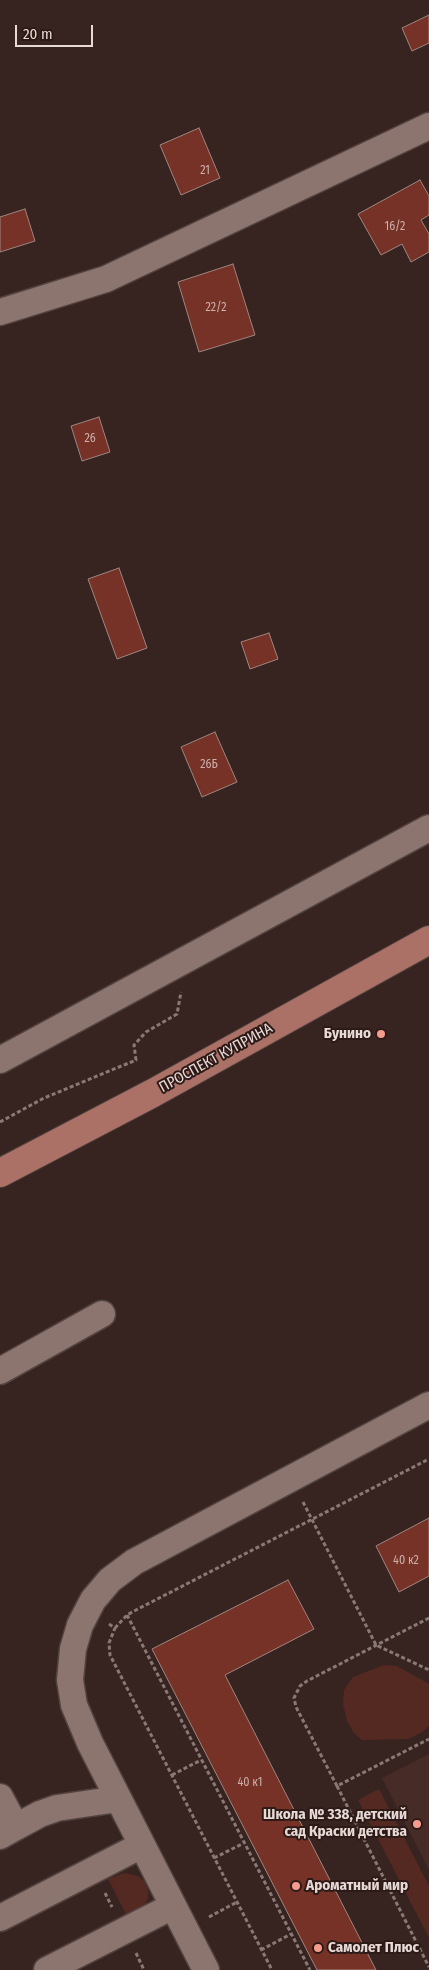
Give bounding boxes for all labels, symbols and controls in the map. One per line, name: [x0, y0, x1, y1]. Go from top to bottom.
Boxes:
scale bar: [18, 15, 95, 47]
text: 20 m: [23, 25, 53, 43]
house number: 21: [200, 164, 210, 178]
house number: 16/2: [385, 220, 405, 234]
house number: 22/2: [205, 301, 227, 315]
house number: 26: [84, 432, 96, 446]
house number: 26Б: [200, 758, 218, 772]
street label: ПРОСПЕКТ КУПРИНА: [156, 1019, 276, 1097]
place label: Бунино: [324, 1025, 371, 1043]
marker: Бунино: [375, 1028, 387, 1040]
house number: 40 к2: [393, 1554, 419, 1568]
house number: 40 к1: [237, 1776, 263, 1790]
place label: Школа № 338, детский сад Краски детства: [263, 1806, 407, 1841]
marker: Школа № 338, детский сад Краски детства: [411, 1818, 423, 1830]
place label: Ароматный мир: [306, 1877, 408, 1895]
marker: Ароматный мир: [290, 1880, 302, 1892]
place label: Самолет Плюс: [328, 1939, 419, 1957]
marker: Самолет Плюс: [312, 1942, 324, 1954]

